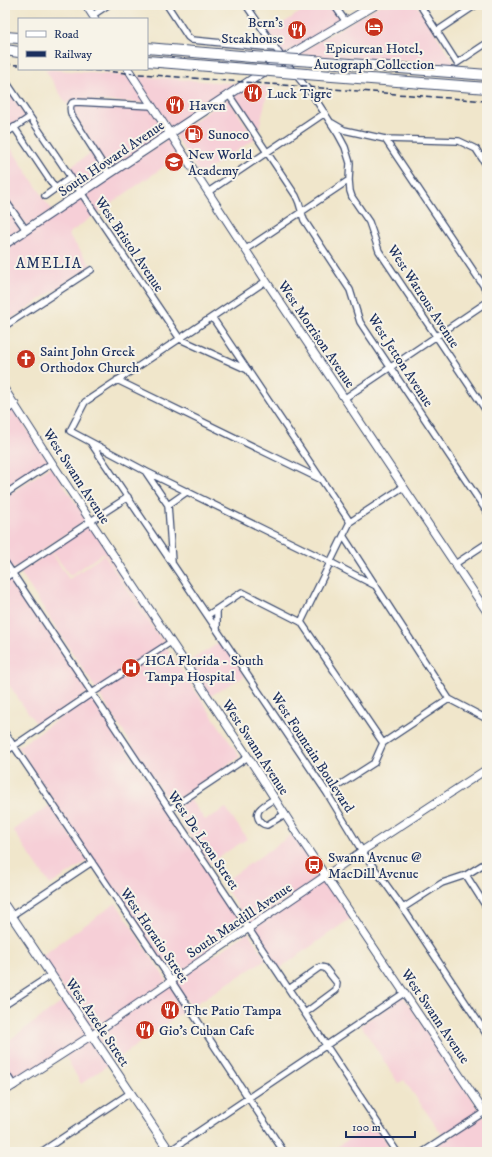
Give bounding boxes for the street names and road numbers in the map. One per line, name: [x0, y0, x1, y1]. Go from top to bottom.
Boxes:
street label: South Howard Avenue: [55, 116, 168, 201]
street label: West Bristol Avenue: [90, 193, 168, 296]
street label: West Watrous Avenue: [383, 241, 463, 352]
street label: West Morrison Avenue: [273, 277, 359, 392]
street label: West Jetton Avenue: [363, 310, 437, 411]
street label: West Swann Avenue: [38, 425, 114, 528]
street label: West Fountain Boulevard: [266, 688, 358, 816]
street label: West Swann Avenue: [217, 696, 293, 799]
street label: West De Leon Street: [163, 787, 243, 894]
street label: South Macdill Avenue: [184, 879, 296, 963]
street label: West Horatio Street: [115, 884, 193, 987]
street label: West Swann Avenue: [396, 965, 474, 1067]
street label: West Azeele Street: [60, 974, 134, 1071]

